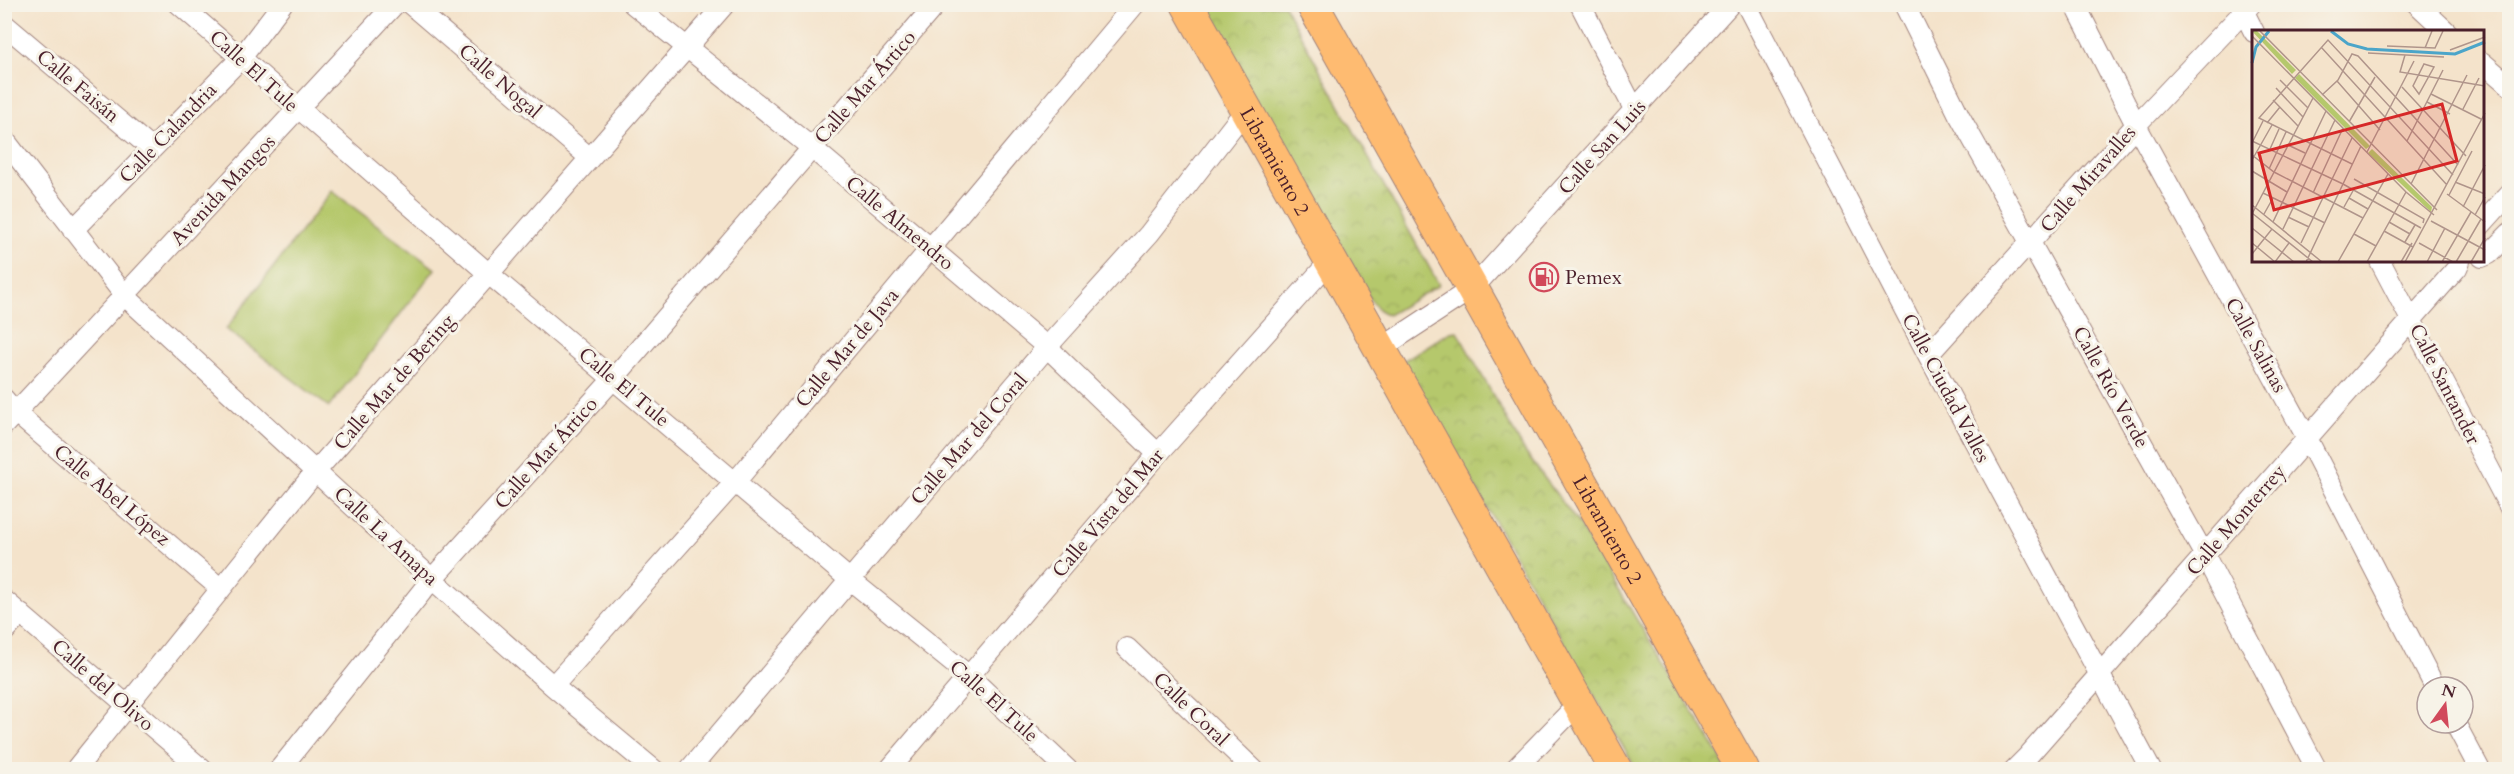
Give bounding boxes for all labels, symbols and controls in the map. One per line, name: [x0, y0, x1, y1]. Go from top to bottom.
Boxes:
street label: Calle El Tule: [204, 24, 304, 118]
street label: Calle Mar Ártico: [808, 24, 922, 149]
inset map: [2252, 30, 2484, 262]
street label: Calle Nogal: [453, 38, 547, 124]
street label: Calle Faisán: [31, 43, 126, 129]
street label: Calle Calandria: [113, 77, 223, 189]
street label: Calle San Luis: [1552, 94, 1652, 200]
street label: Libramiento 2: [1234, 102, 1316, 220]
street label: Calle Miravalles: [2034, 120, 2142, 238]
street label: Avenida Mangos: [164, 129, 282, 251]
street label: Calle Almendro: [840, 170, 960, 277]
fuel station icon: Pemex: [1528, 261, 1560, 293]
place label: Pemex: [1565, 264, 1622, 291]
street label: Calle Mar de Java: [789, 282, 905, 413]
street label: Calle Salinas: [2219, 293, 2293, 397]
street label: Calle Mar de Bering: [327, 308, 461, 456]
street label: Calle Ciudad Valles: [1895, 309, 1997, 467]
street label: Calle Santander: [2403, 319, 2487, 450]
street label: Calle Río Verde: [2066, 321, 2156, 453]
street label: Calle El Tule: [573, 341, 675, 433]
street label: Calle Mar del Coral: [904, 367, 1034, 511]
street label: Calle Mar Ártico: [488, 391, 604, 515]
street label: Calle Abel López: [48, 438, 176, 552]
street label: Calle Vista del Mar: [1046, 442, 1170, 583]
street label: Calle Monterrey: [2180, 458, 2292, 581]
street label: Libramiento 2: [1566, 471, 1649, 589]
street label: Calle La Amapa: [328, 481, 444, 592]
street label: Calle del Olivo: [46, 633, 160, 737]
street label: Calle El Tule: [944, 654, 1044, 748]
street label: Calle Coral: [1147, 666, 1235, 752]
north arrow: [2415, 675, 2475, 735]
text: N: [2439, 679, 2458, 704]

